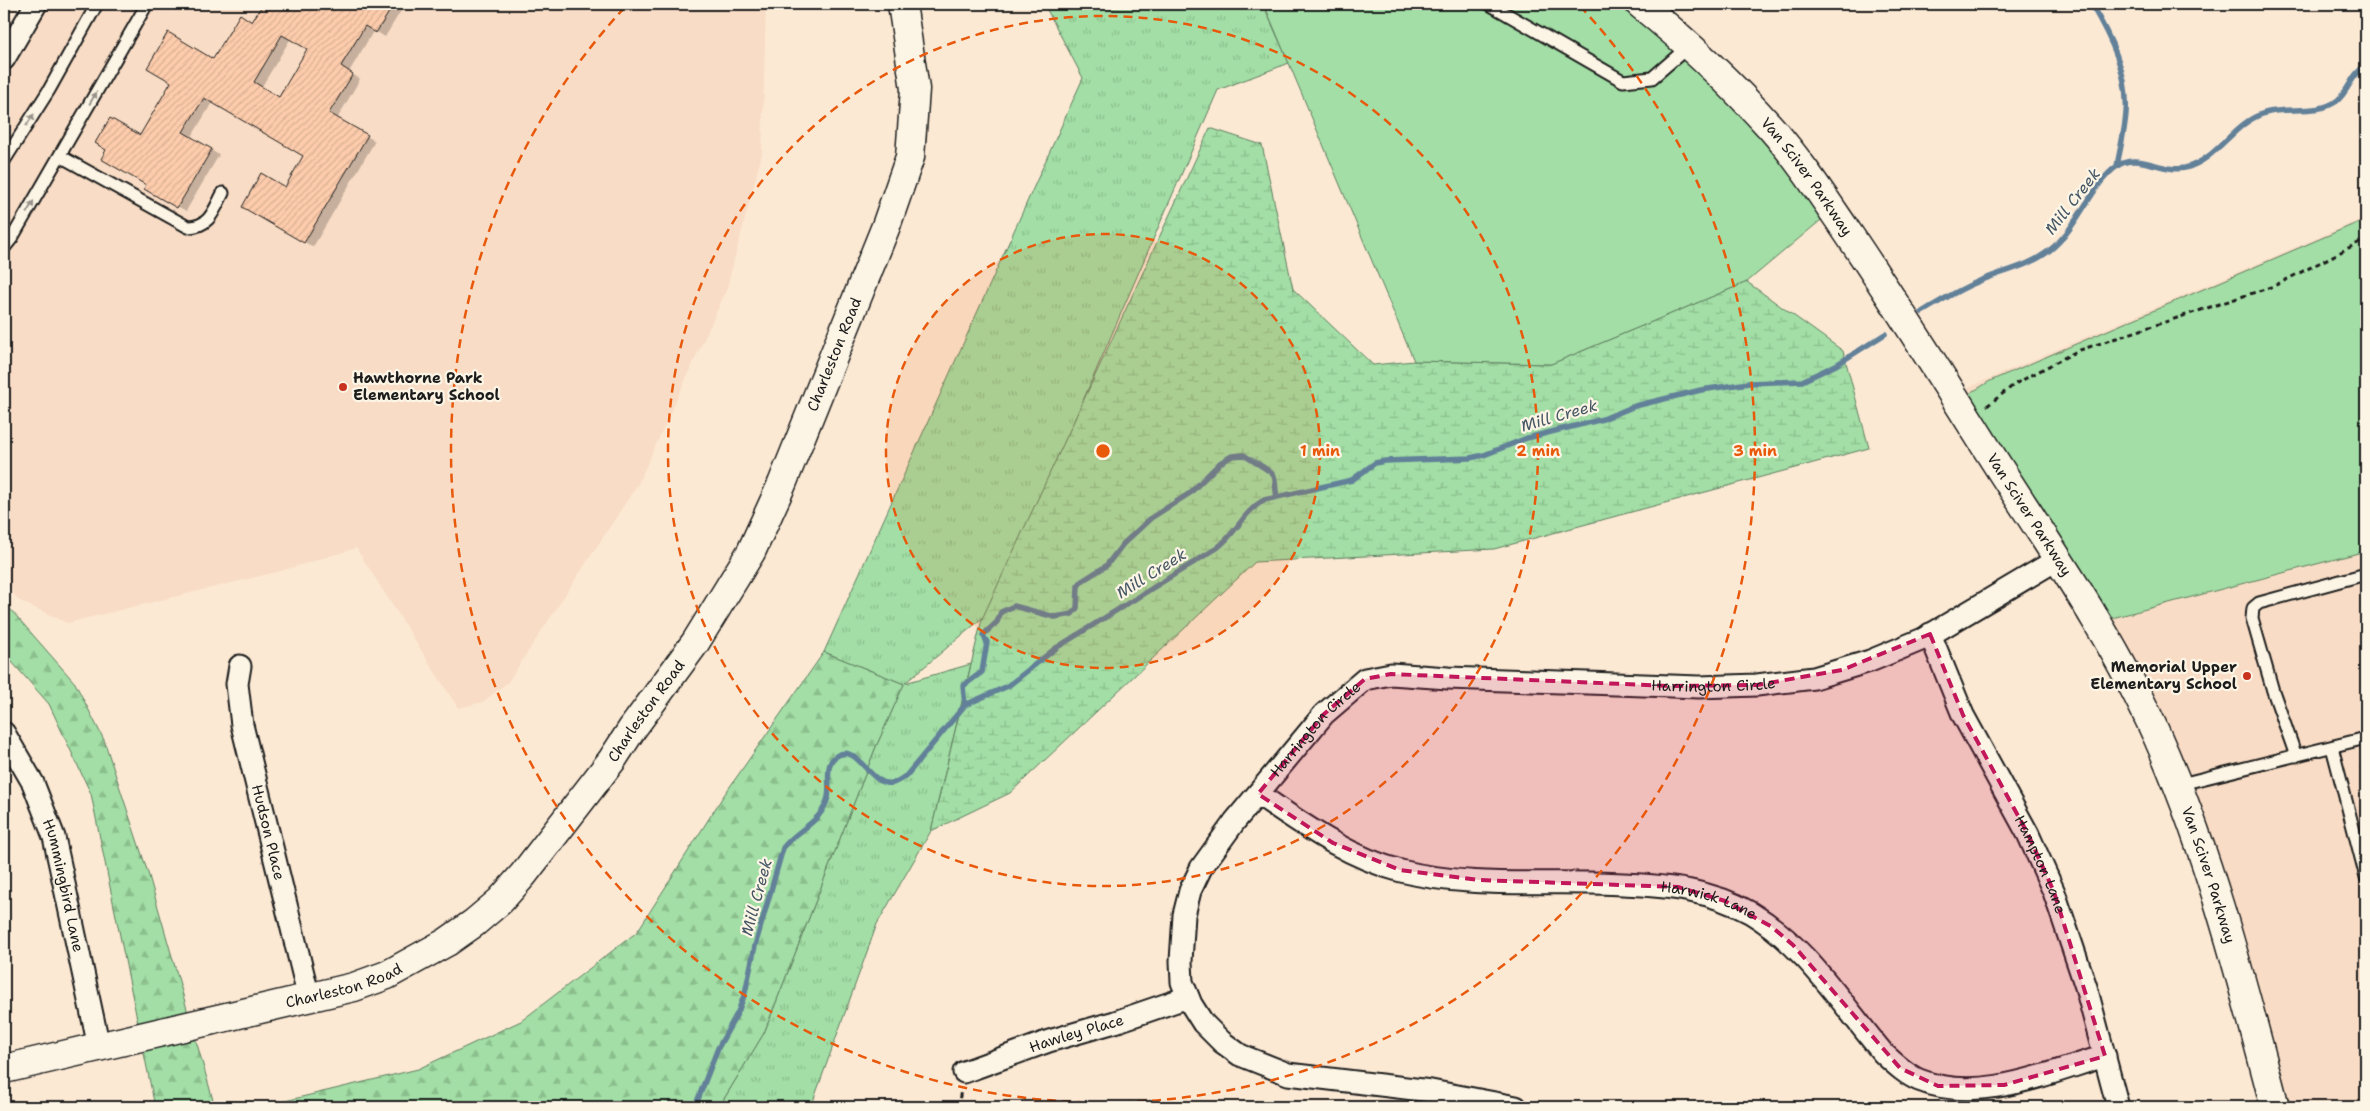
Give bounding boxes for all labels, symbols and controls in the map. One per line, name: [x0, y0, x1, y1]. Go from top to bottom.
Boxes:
one-way arrow: [88, 92, 97, 105]
one-way arrow: [25, 113, 35, 126]
street label: Van Sciver Parkway: [1756, 113, 1857, 240]
water label: Mill Creek: [2040, 164, 2105, 239]
one-way arrow: [26, 200, 34, 215]
street label: Charleston Road: [802, 294, 866, 414]
place label: Hawthorne Park Elementary School: [353, 368, 500, 405]
marker: Hawthorne Park Elementary School: [337, 381, 349, 393]
water label: Mill Creek: [1518, 395, 1600, 436]
text: 1 min: [1300, 441, 1340, 461]
text: 2 min: [1516, 441, 1560, 461]
text: 3 min: [1733, 441, 1777, 461]
centre of rings: [1094, 442, 1112, 460]
street label: Van Sciver Parkway: [1982, 449, 2077, 580]
water label: Mill Creek: [1112, 544, 1190, 603]
street label: Charleston Road: [603, 655, 690, 766]
place label: Memorial Upper Elementary School: [2090, 657, 2237, 694]
marker: Memorial Upper Elementary School: [2241, 670, 2253, 682]
street label: Harrington Circle: [1651, 673, 1777, 697]
street label: Harrington Circle: [1266, 677, 1365, 781]
street label: Hudson Place: [247, 782, 290, 882]
street label: Van Sciver Parkway: [2177, 804, 2240, 946]
street label: Hampton Lane: [2010, 812, 2071, 916]
street label: Hummingbird Lane: [38, 816, 88, 954]
water label: Mill Creek: [736, 856, 777, 938]
street label: Harwick Lane: [1660, 877, 1761, 924]
street label: Charleston Road: [284, 958, 406, 1013]
street label: Hawley Place: [1026, 1010, 1126, 1057]

